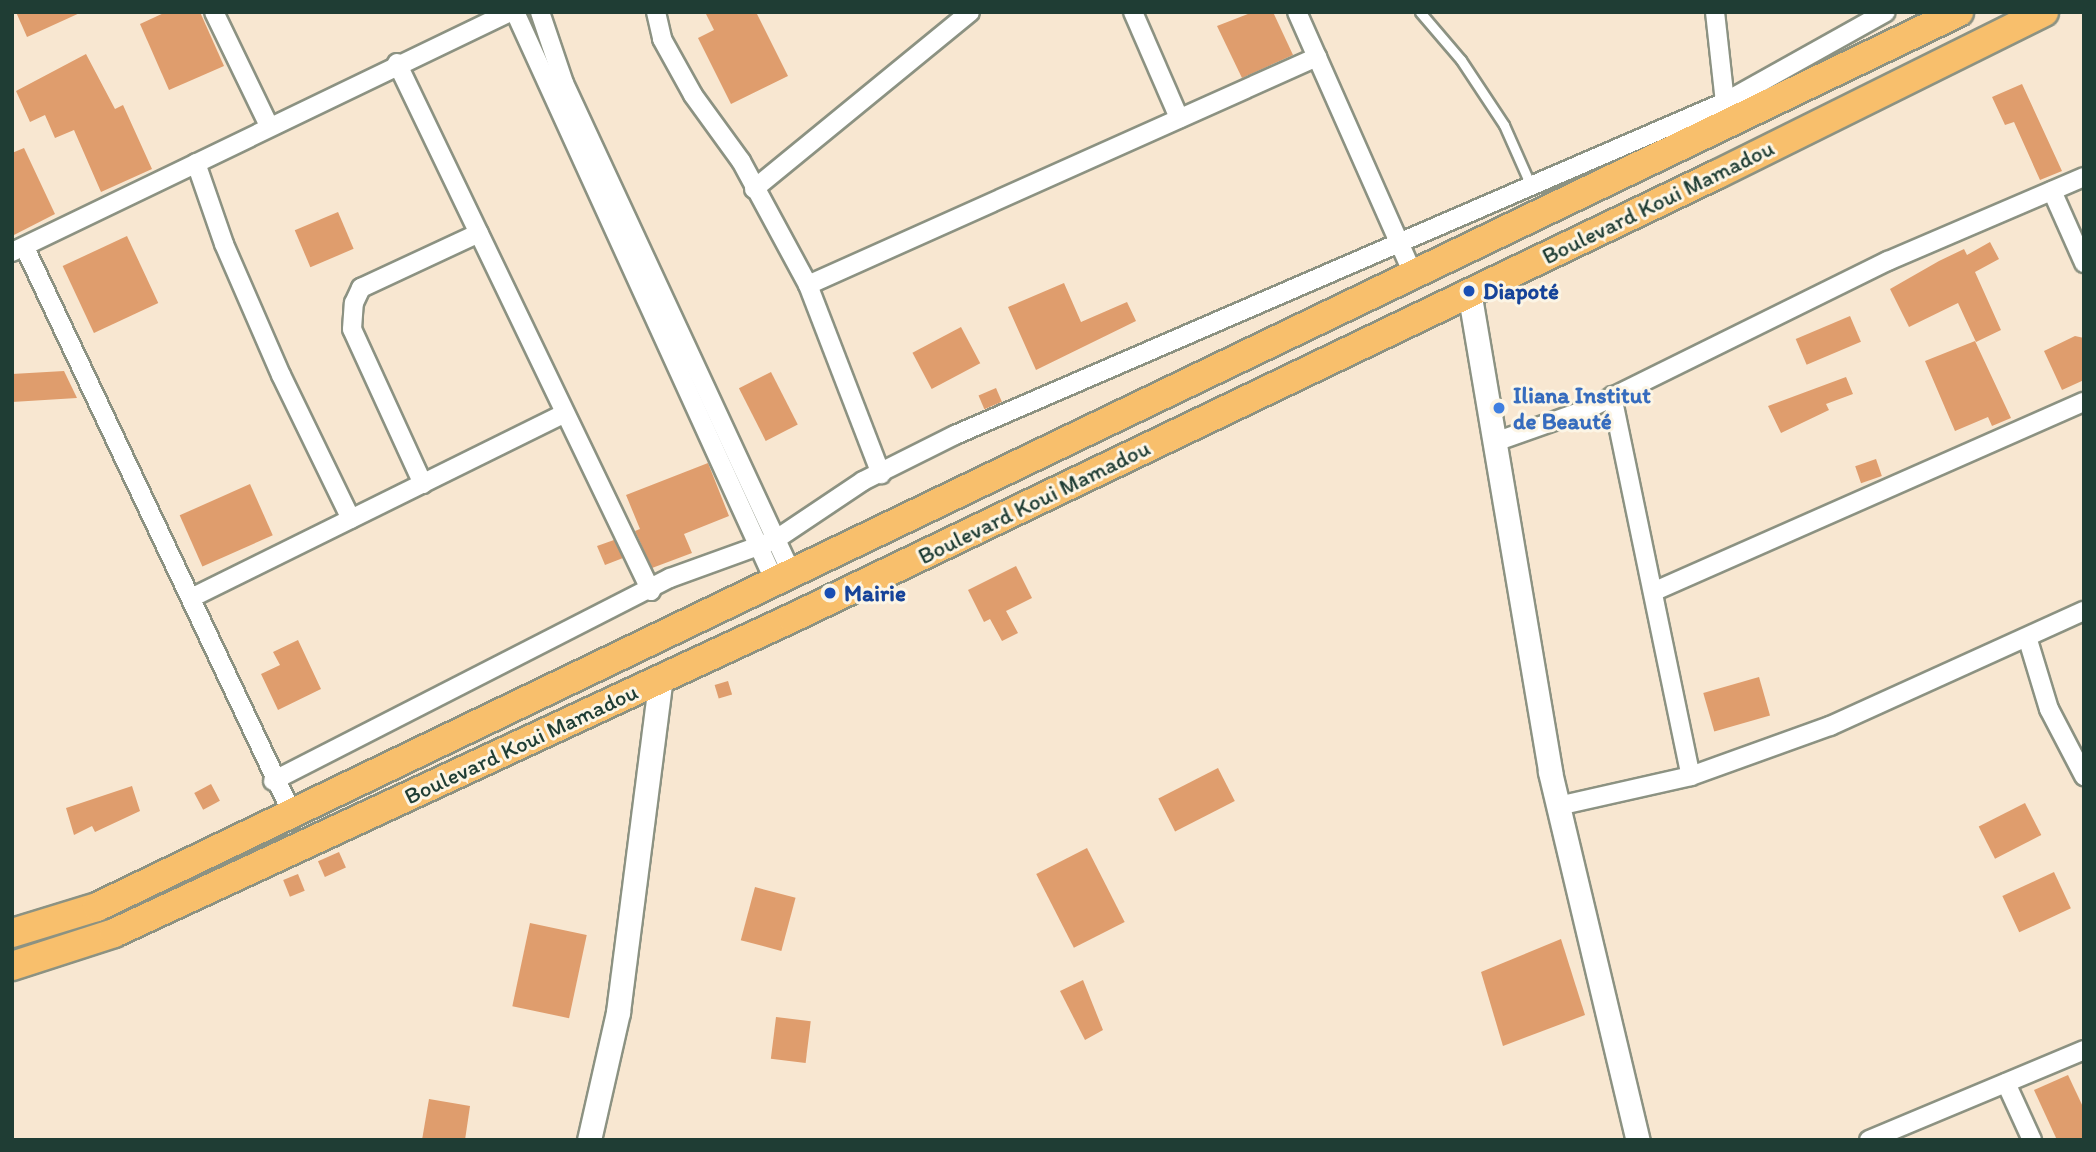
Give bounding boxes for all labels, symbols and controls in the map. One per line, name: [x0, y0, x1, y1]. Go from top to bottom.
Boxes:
street label: Boulevard Koui Mamadou: [1538, 134, 1778, 270]
place label: Diapoté: [1483, 277, 1559, 305]
marker: Diapoté: [1461, 283, 1477, 299]
place label: Iliana Institut de Beauté: [1513, 381, 1651, 435]
marker: Iliana Institut de Beauté: [1491, 400, 1507, 416]
street label: Boulevard Koui Mamadou: [914, 434, 1154, 570]
place label: Mairie: [844, 579, 906, 607]
marker: Mairie: [822, 585, 838, 601]
street label: Boulevard Koui Mamadou: [400, 678, 642, 810]

